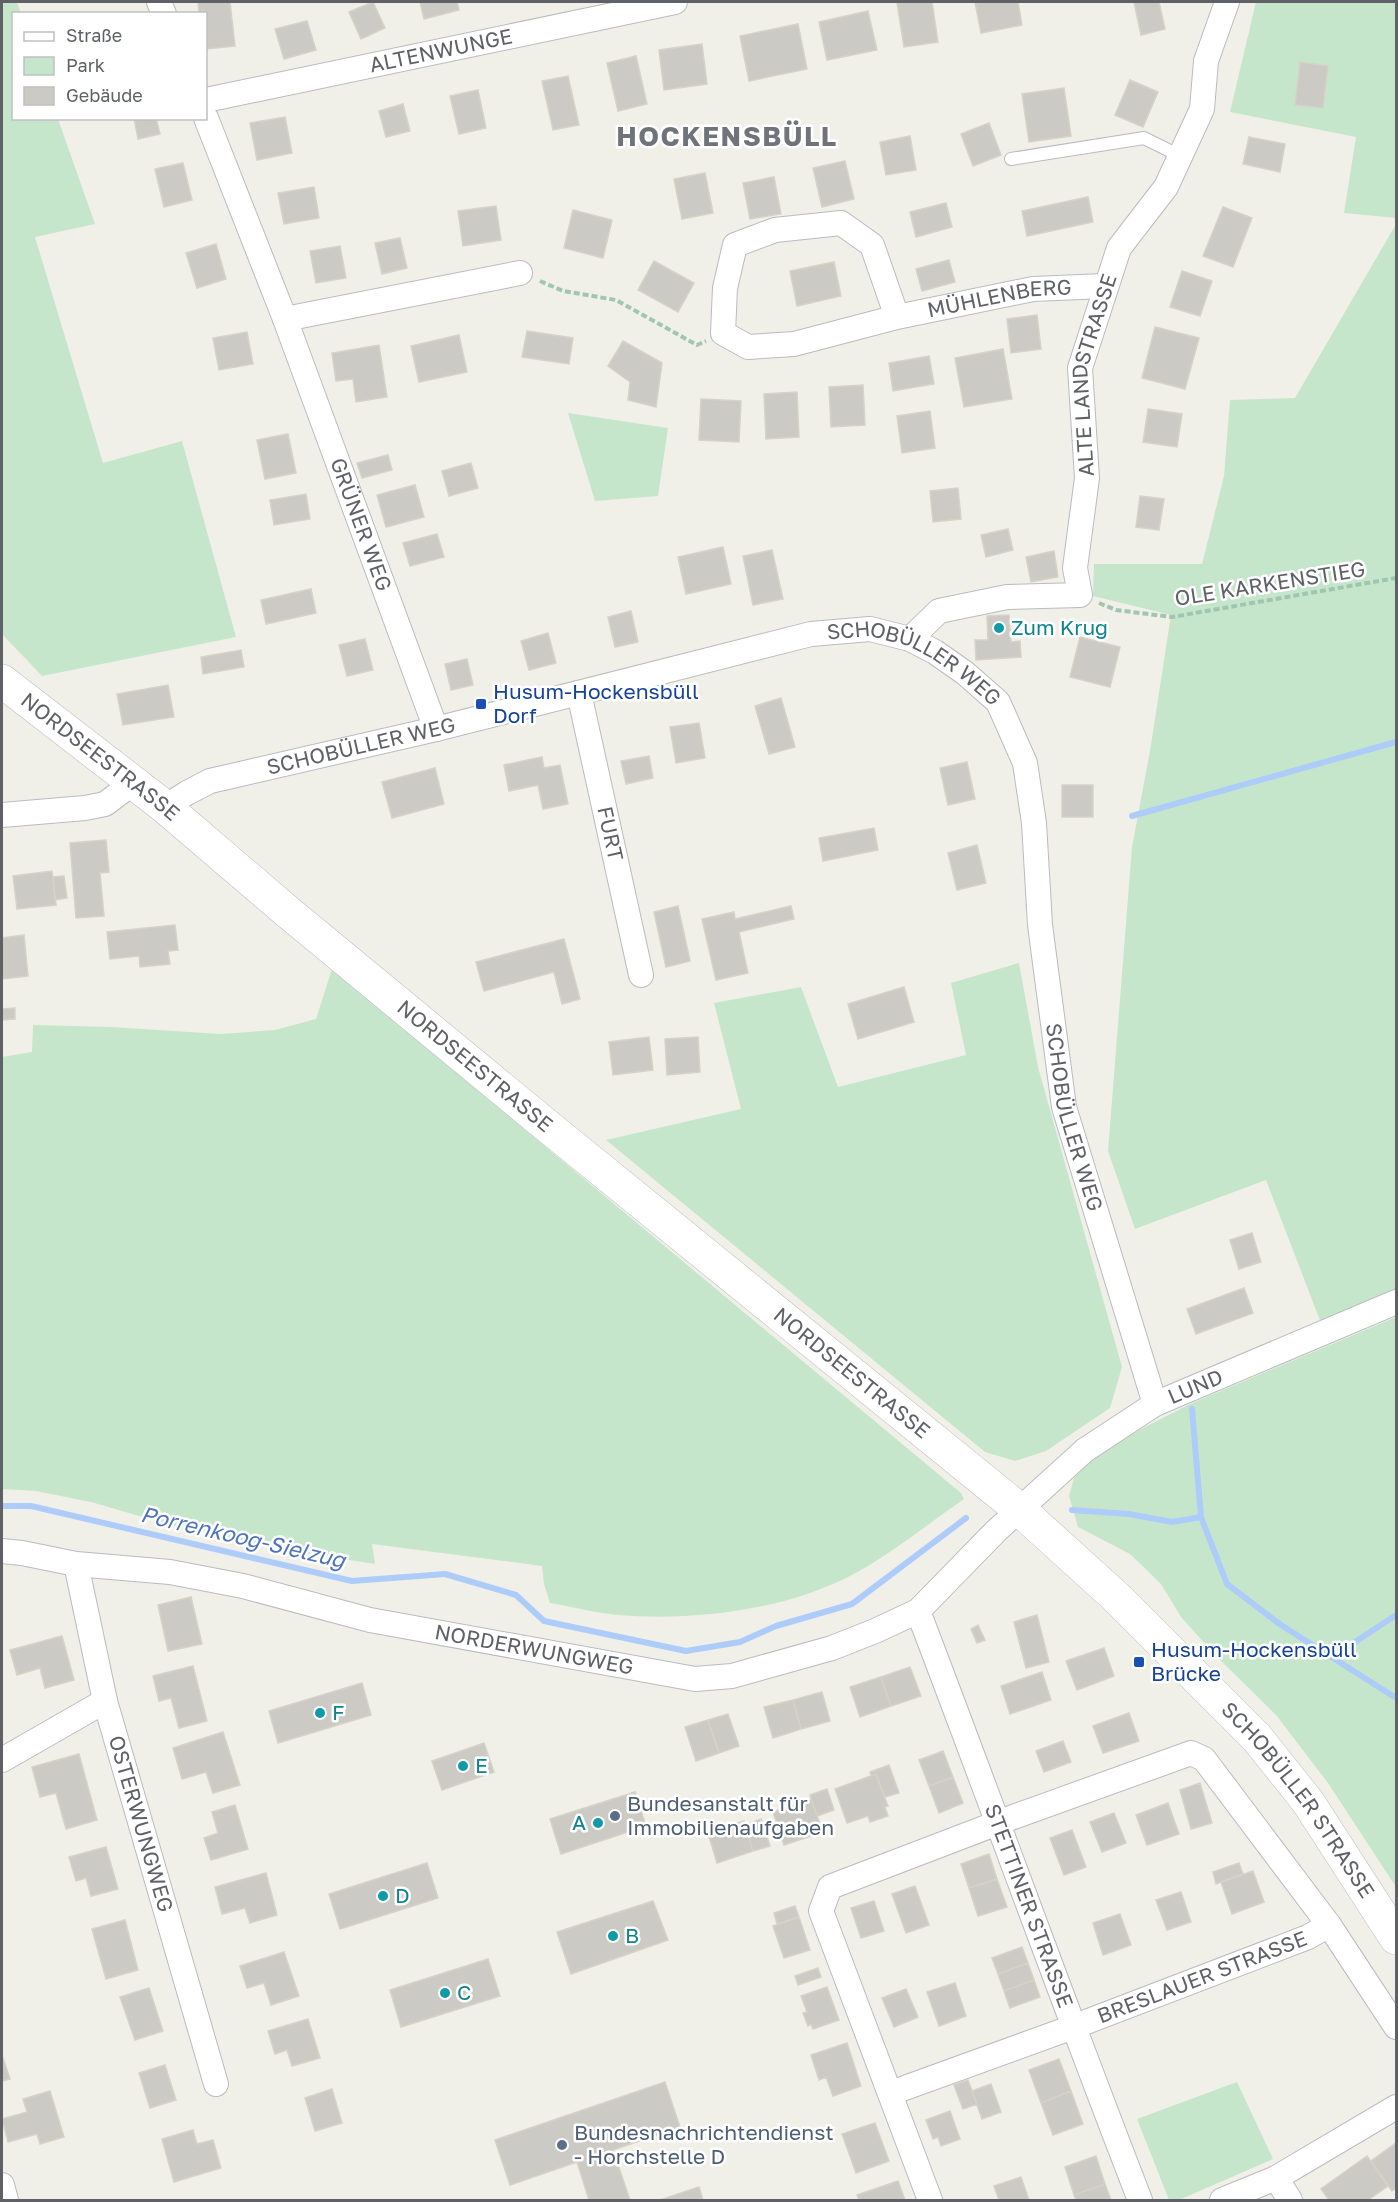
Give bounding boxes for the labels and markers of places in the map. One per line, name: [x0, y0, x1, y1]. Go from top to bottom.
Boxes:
place label: Zum Krug: [1011, 614, 1108, 640]
marker: Zum Krug: [992, 621, 1006, 635]
place label: Husum-Hockensbüll Dorf: [493, 678, 699, 728]
marker: Husum-Hockensbüll Dorf: [474, 697, 488, 711]
place label: Husum-Hockensbüll Brücke: [1151, 1636, 1357, 1686]
marker: Husum-Hockensbüll Brücke: [1132, 1655, 1146, 1669]
place label: F: [332, 1699, 345, 1725]
marker: F: [313, 1706, 327, 1720]
place label: E: [475, 1752, 488, 1778]
marker: E: [456, 1759, 470, 1773]
place label: Bundesanstalt für Immobilienaufgaben: [627, 1790, 834, 1840]
place label: A: [572, 1809, 586, 1835]
marker: Bundesanstalt für Immobilienaufgaben: [608, 1809, 622, 1823]
marker: A: [591, 1816, 605, 1830]
place label: D: [395, 1882, 410, 1908]
marker: D: [376, 1889, 390, 1903]
place label: B: [625, 1922, 639, 1948]
marker: B: [606, 1929, 620, 1943]
place label: C: [457, 1979, 471, 2005]
marker: C: [438, 1986, 452, 2000]
place label: Bundesnachrichtendienst - Horchstelle D: [574, 2119, 834, 2169]
marker: Bundesnachrichtendienst - Horchstelle D: [555, 2138, 569, 2152]

